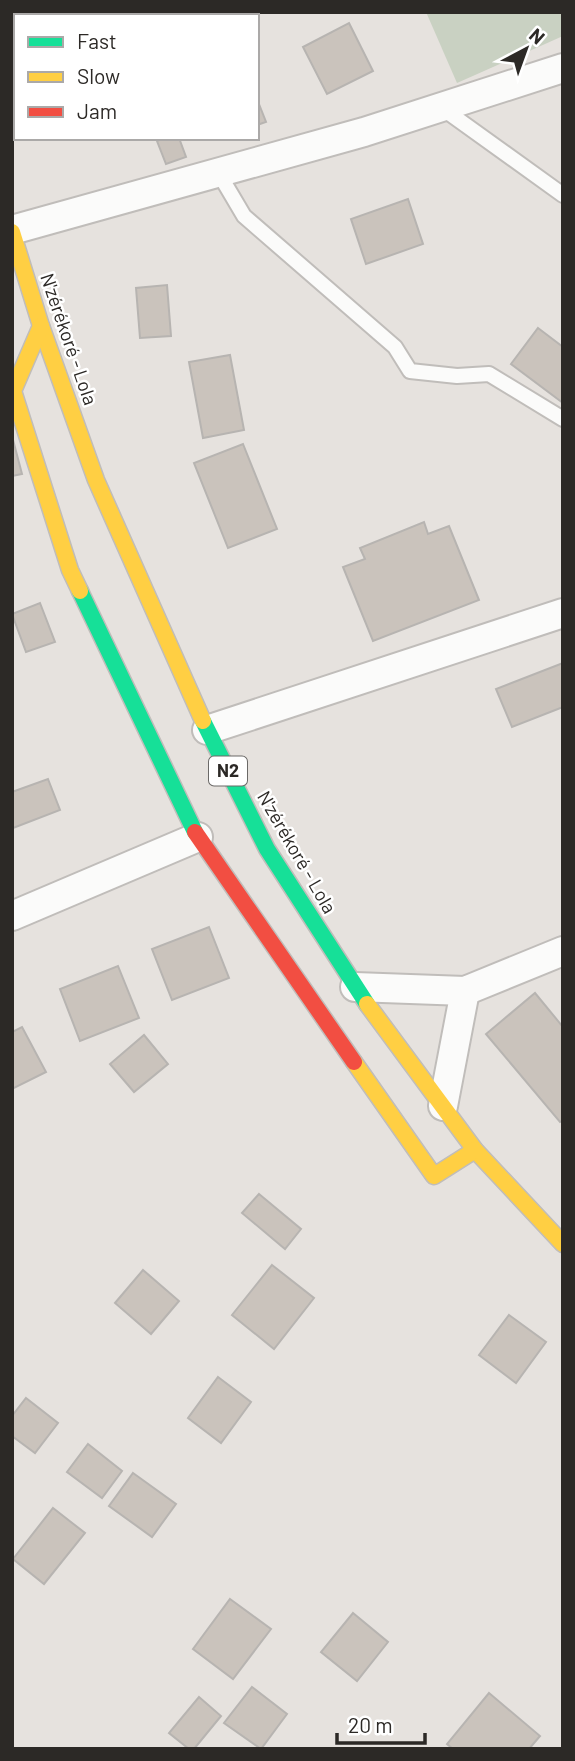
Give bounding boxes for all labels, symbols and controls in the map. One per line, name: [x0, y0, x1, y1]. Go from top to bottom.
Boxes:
legend: [14, 14, 259, 140]
north arrow: [491, 14, 561, 84]
text: N: [525, 23, 550, 49]
text: Fast: [77, 28, 117, 53]
text: Slow: [77, 63, 120, 88]
text: Jam: [77, 98, 117, 123]
street label: N'zérékoré - Lola: [36, 270, 103, 408]
road number: N2: [209, 756, 247, 786]
street label: N'zérékoré - Lola: [253, 786, 342, 917]
scale bar: [337, 1702, 424, 1746]
text: 20 m: [348, 1712, 393, 1737]

